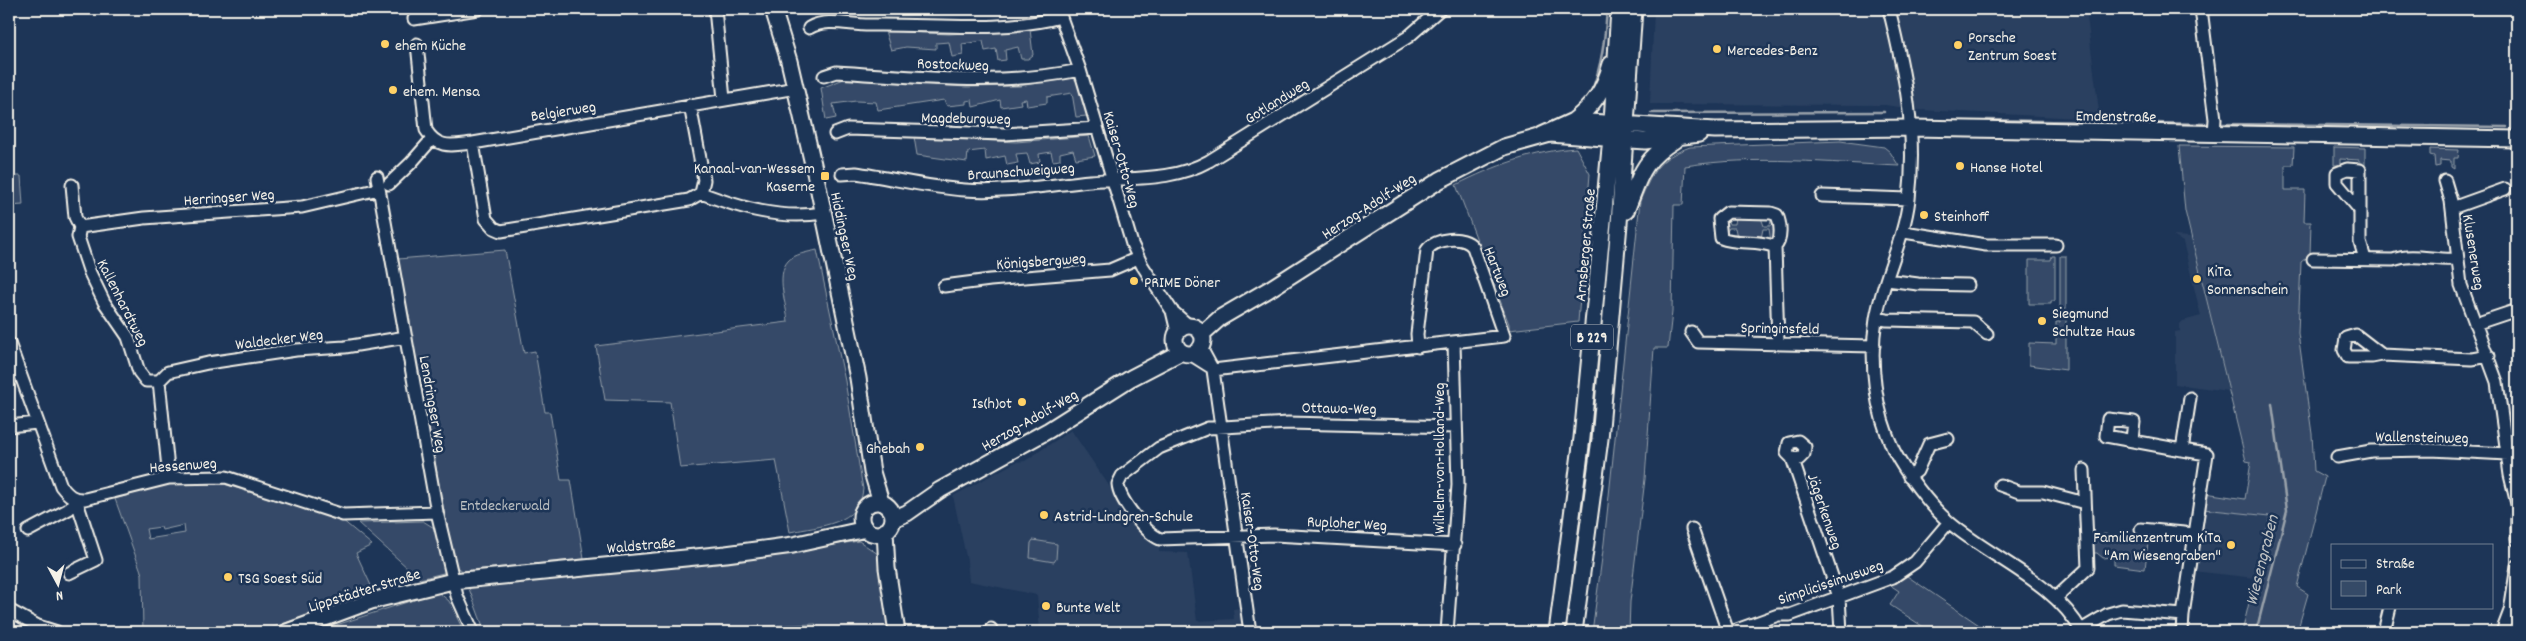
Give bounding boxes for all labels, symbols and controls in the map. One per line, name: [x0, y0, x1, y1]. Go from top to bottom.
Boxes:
place label: Porsche Zentrum Soest: [1968, 27, 2057, 68]
place label: ehem Küche: [395, 35, 466, 58]
marker: ehem Küche: [379, 38, 391, 50]
marker: Porsche Zentrum Soest: [1952, 39, 1964, 51]
place label: Mercedes-Benz: [1727, 40, 1818, 63]
marker: Mercedes-Benz: [1711, 43, 1723, 55]
street label: Rostockweg: [917, 53, 989, 78]
street label: Gotlandweg: [1241, 73, 1314, 131]
place label: ehem. Mensa: [403, 81, 480, 104]
marker: ehem. Mensa: [387, 84, 399, 96]
street label: Belgierweg: [529, 96, 598, 129]
street label: Emdenstraße: [2075, 105, 2157, 130]
street label: Magdeburgweg: [921, 107, 1011, 132]
street label: Kaiser-Otto-Weg: [1096, 109, 1145, 211]
street label: Braunschweigweg: [967, 157, 1076, 188]
place label: Hanse Hotel: [1970, 157, 2043, 180]
place label: Kanaal-van-Wessem Kaserne: [694, 158, 815, 199]
marker: Hanse Hotel: [1954, 160, 1966, 172]
street label: Herzog-Adolf-Weg: [1318, 168, 1421, 246]
marker: Kanaal-van-Wessem Kaserne: [819, 170, 831, 182]
street label: Herringser Weg: [183, 184, 275, 213]
street label: Arnsberger Straße: [1570, 188, 1603, 303]
street label: Hiddingser Weg: [823, 190, 864, 283]
place label: Steinhoff: [1934, 206, 1990, 229]
marker: Steinhoff: [1918, 209, 1930, 221]
street label: Klusenerweg: [2455, 213, 2490, 292]
street label: Hartweg: [1477, 244, 1517, 300]
street label: Königsbergweg: [996, 248, 1087, 277]
street label: Kallenhardtweg: [90, 255, 154, 351]
place label: KiTa Sonnenschein: [2207, 261, 2288, 302]
place label: PRIME Döner: [1144, 272, 1220, 295]
marker: KiTa Sonnenschein: [2191, 273, 2203, 285]
marker: PRIME Döner: [1128, 275, 1140, 287]
place label: Siegmund Schultze Haus: [2052, 303, 2136, 344]
marker: Siegmund Schultze Haus: [2036, 315, 2048, 327]
street label: Springinsfeld: [1740, 317, 1820, 342]
street label: Waldecker Weg: [234, 324, 324, 357]
road number: B 229: [1571, 324, 1613, 350]
street label: Lendringser Weg: [412, 354, 451, 455]
street label: Wilhelm-von-Holland-Weg: [1429, 382, 1452, 534]
street label: Herzog-Adolf-Weg: [978, 384, 1083, 458]
place label: Is(h)ot: [972, 393, 1012, 416]
marker: Is(h)ot: [1016, 396, 1028, 408]
street label: Ottawa-Weg: [1301, 397, 1377, 422]
street label: Wallensteinweg: [2375, 426, 2469, 451]
place label: Ghebah: [866, 438, 910, 461]
marker: Ghebah: [914, 441, 926, 453]
street label: Hessenweg: [149, 453, 218, 480]
street label: Jägerkenweg: [1800, 471, 1847, 553]
street label: Kaiser-Otto-Weg: [1233, 490, 1270, 592]
park label: Entdeckerwald: [460, 495, 550, 518]
place label: Astrid-Lindgren-Schule: [1054, 506, 1193, 529]
marker: Astrid-Lindgren-Schule: [1038, 509, 1050, 521]
street label: Ruploher Weg: [1306, 511, 1388, 538]
water label: Wiesengraben: [2240, 512, 2287, 608]
place label: Familienzentrum KiTa "Am Wiesengraben": [2093, 527, 2221, 568]
street label: Waldstraße: [606, 532, 676, 561]
marker: Familienzentrum KiTa "Am Wiesengraben": [2225, 539, 2237, 551]
legend: [2331, 544, 2494, 608]
text: Straße: [2376, 554, 2415, 576]
street label: Simplicissimusweg: [1775, 555, 1886, 612]
north arrow: [32, 558, 82, 608]
street label: Lippstädter Straße: [306, 563, 424, 619]
place label: TSG Soest Süd: [238, 568, 322, 591]
marker: TSG Soest Süd: [222, 571, 234, 583]
text: Park: [2376, 580, 2402, 602]
text: N: [55, 585, 64, 605]
place label: Bunte Welt: [1056, 597, 1121, 620]
marker: Bunte Welt: [1040, 600, 1052, 612]

